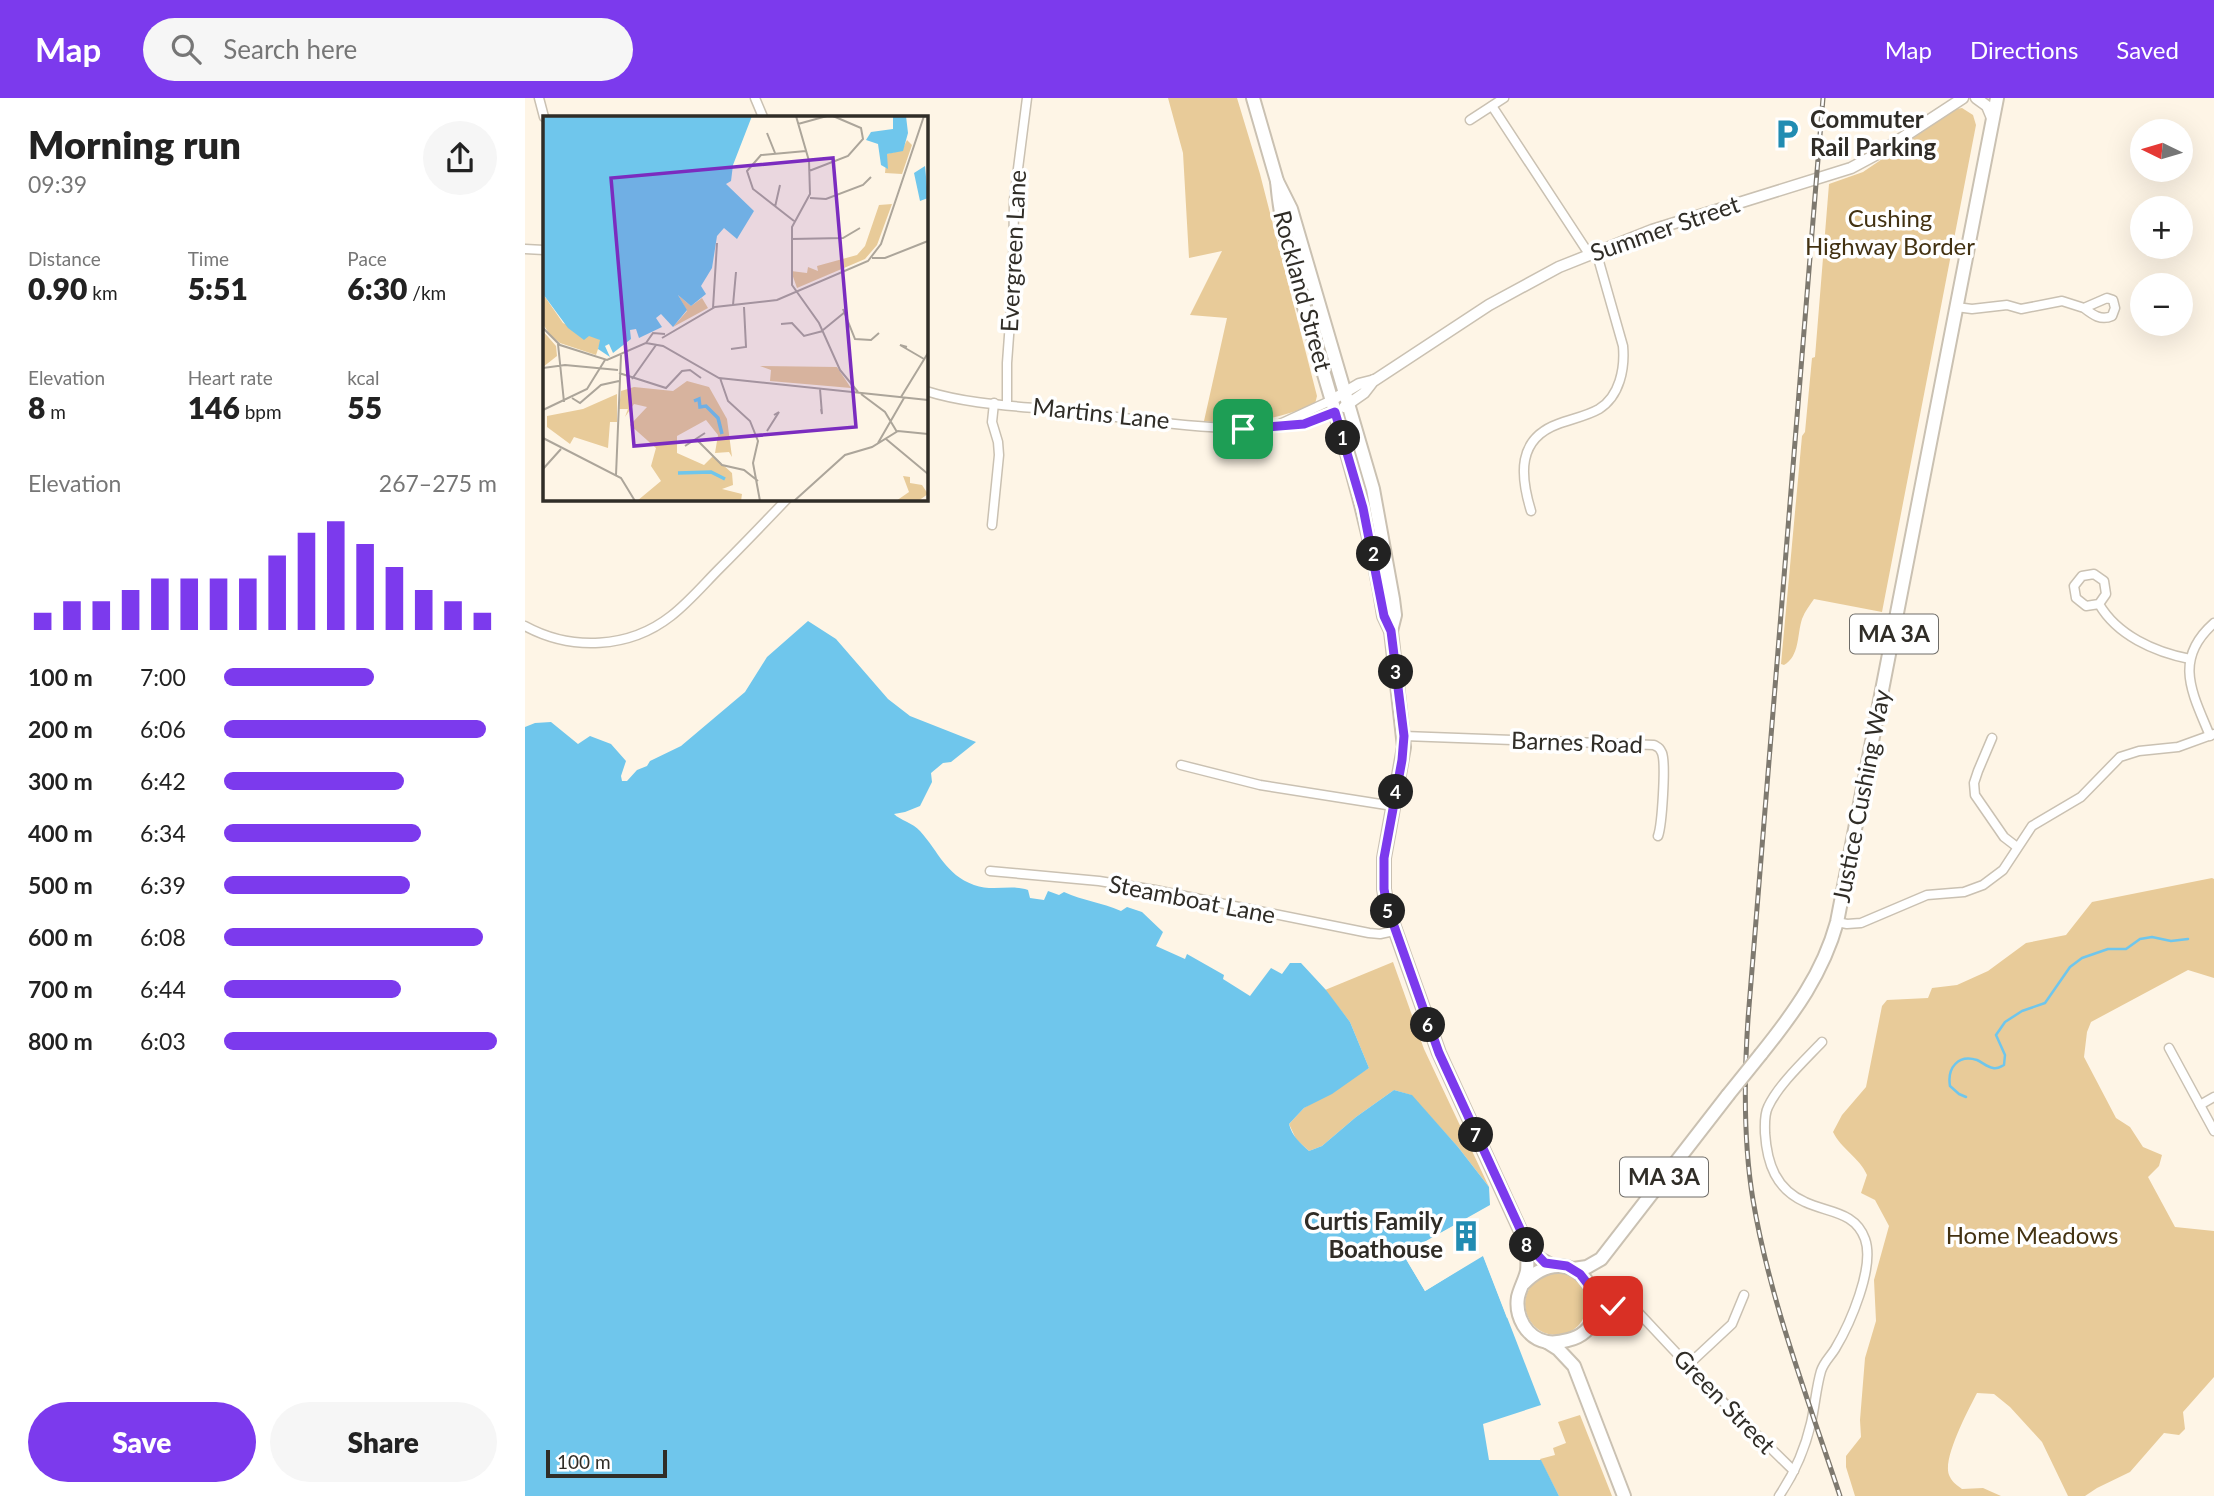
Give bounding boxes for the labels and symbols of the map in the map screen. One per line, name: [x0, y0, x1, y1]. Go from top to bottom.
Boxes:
place label: Commuter Rail Parking: [1810, 104, 1936, 161]
inset map: [543, 116, 927, 500]
parking icon: Commuter Rail Parking: [1770, 117, 1804, 151]
north arrow: [2130, 119, 2193, 182]
street label: Evergreen Lane: [994, 169, 1031, 333]
street label: Summer Street: [1586, 188, 1743, 267]
park label: Cushing Highway Border: [1805, 203, 1975, 260]
street label: Rockland Street: [1268, 207, 1339, 375]
street label: Martins Lane: [1031, 391, 1171, 434]
pin: [1213, 399, 1273, 459]
pin: 1: [1325, 420, 1361, 456]
pin: 2: [1357, 536, 1391, 572]
road number: MA 3A: [1850, 614, 1938, 654]
pin: 3: [1379, 654, 1413, 690]
street label: Justice Cushing Way: [1826, 686, 1896, 905]
street label: Barnes Road: [1511, 725, 1643, 758]
pin: 4: [1379, 774, 1413, 810]
street label: Steamboat Lane: [1106, 868, 1278, 929]
pin: 5: [1371, 894, 1405, 928]
pin: 6: [1411, 1007, 1445, 1042]
pin: 7: [1459, 1118, 1493, 1152]
road number: MA 3A: [1620, 1158, 1708, 1196]
place label: Curtis Family Boathouse: [1304, 1206, 1443, 1263]
building icon: Curtis Family Boathouse: [1449, 1219, 1483, 1253]
park label: Home Meadows: [1946, 1220, 2118, 1249]
pin: 8: [1509, 1228, 1545, 1262]
pin: [1583, 1276, 1643, 1336]
street label: Green Street: [1668, 1343, 1782, 1459]
scale bar: [546, 1447, 667, 1479]

